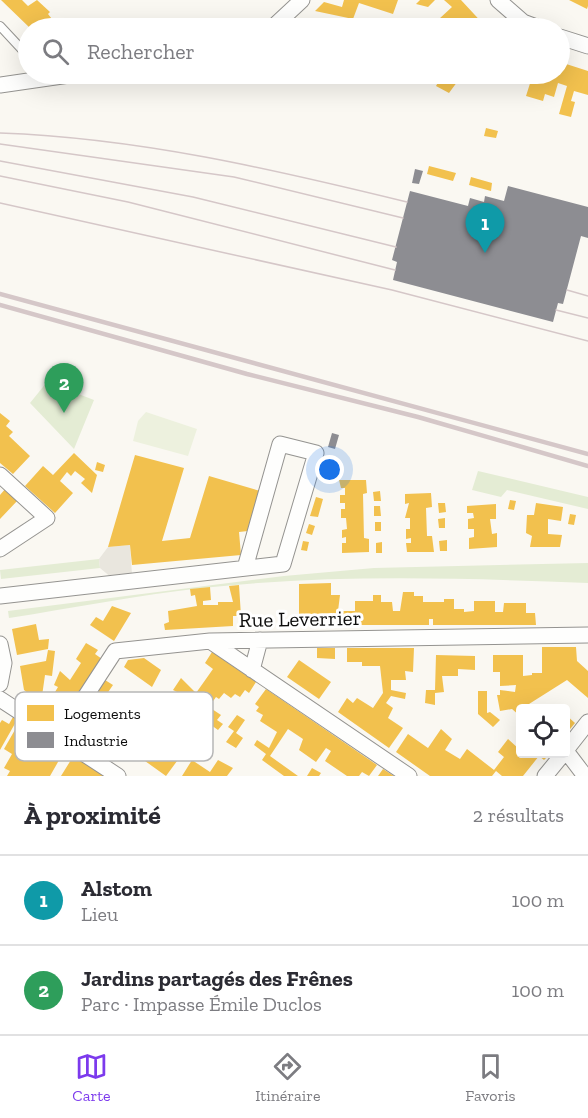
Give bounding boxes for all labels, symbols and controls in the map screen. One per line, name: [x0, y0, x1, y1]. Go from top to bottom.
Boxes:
search box: [18, 18, 570, 84]
icon: search: [39, 35, 72, 68]
text: Rechercher: [87, 38, 195, 65]
pin: 1: [466, 204, 504, 253]
pin: 2: [44, 364, 84, 413]
your location: [315, 455, 344, 484]
street label: Rue Leverrier: [238, 605, 362, 632]
legend: [15, 692, 213, 761]
text: Logements: [64, 704, 141, 723]
map controls: [516, 704, 570, 758]
button: locate: [516, 704, 570, 758]
text: Industrie: [64, 731, 128, 750]
text: À proximité: [24, 799, 161, 831]
text: 2 résultats: [473, 803, 564, 827]
text: Alstom: [81, 875, 152, 902]
text: 1: [39, 888, 48, 912]
text: 100 m: [511, 888, 564, 912]
text: Lieu: [81, 902, 118, 926]
text: Jardins partagés des Frênes: [81, 965, 353, 992]
text: 2: [38, 978, 49, 1002]
text: 100 m: [511, 978, 564, 1002]
text: Parc · Impasse Émile Duclos: [81, 992, 322, 1016]
tab: Carte: [72, 1050, 111, 1105]
tab: Itinéraire: [255, 1050, 321, 1105]
tab: Favoris: [465, 1050, 516, 1105]

